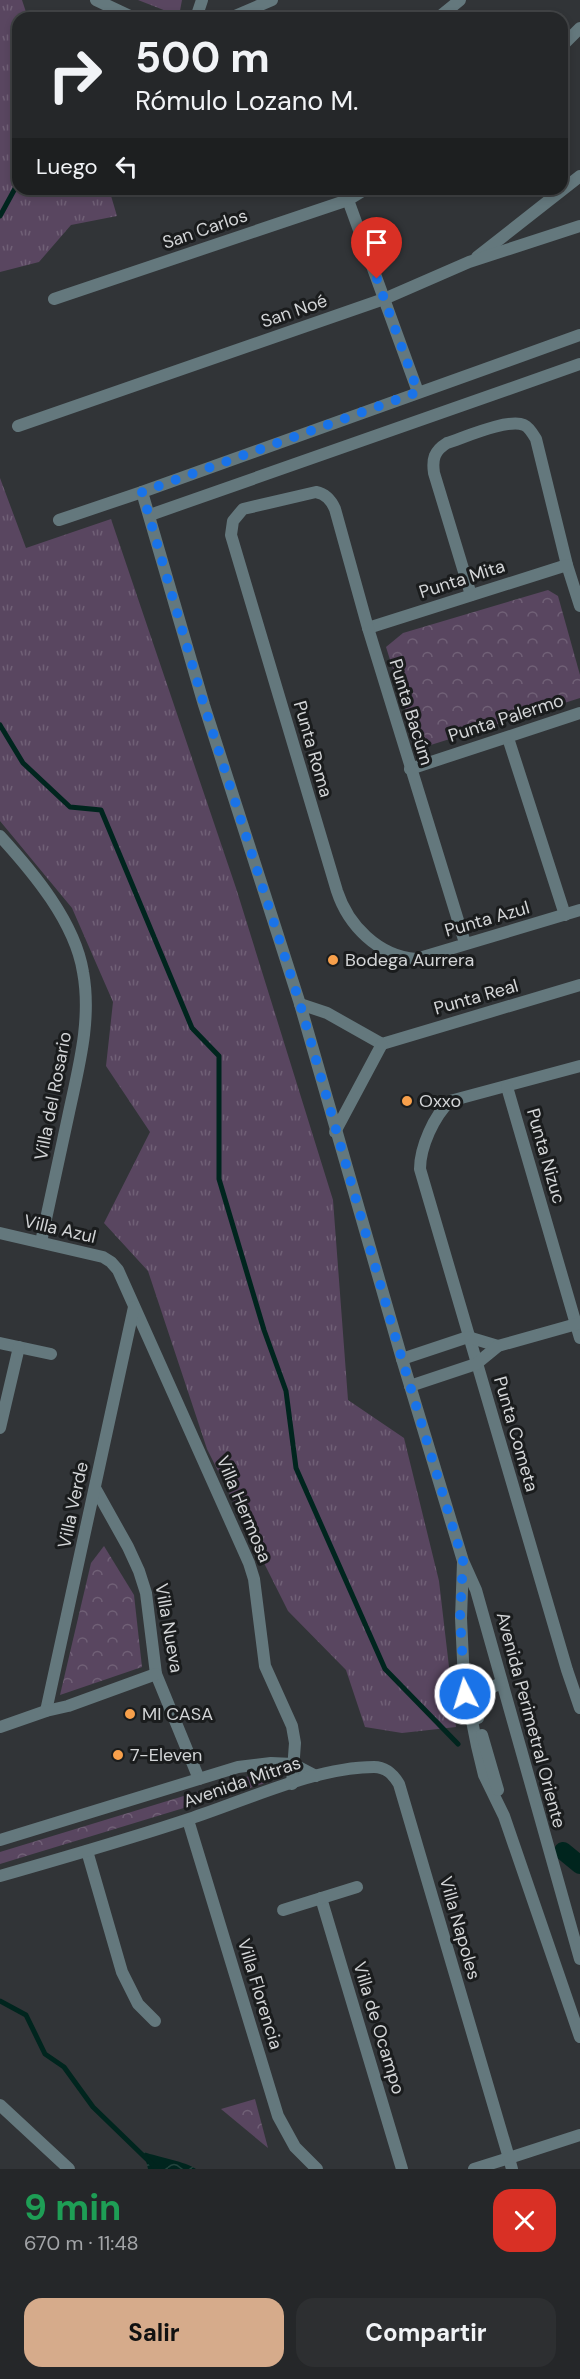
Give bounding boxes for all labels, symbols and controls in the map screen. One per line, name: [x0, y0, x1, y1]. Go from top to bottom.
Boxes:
text: 500 m: [135, 30, 270, 85]
icon: right: [36, 36, 114, 114]
text: Rómulo Lozano M.: [135, 83, 358, 118]
icon: left: [110, 150, 143, 183]
text: Luego: [36, 152, 98, 181]
street label: San Carlos: [159, 203, 251, 255]
pin: [351, 217, 402, 279]
icon: arrive: [360, 226, 393, 259]
street label: San Noé: [258, 288, 330, 334]
street label: Punta Mita: [416, 554, 508, 604]
street label: Punta Bacúm: [383, 656, 439, 768]
street label: Punta Palermo: [445, 688, 567, 748]
street label: Punta Roma: [288, 698, 338, 800]
street label: Punta Azul: [442, 895, 532, 943]
place label: Bodega Aurrera: [345, 948, 474, 972]
marker: Bodega Aurrera: [326, 953, 340, 967]
street label: Punta Real: [431, 973, 521, 1021]
street label: Villa del Rosario: [29, 1030, 77, 1162]
place label: Oxxo: [419, 1089, 461, 1113]
marker: Oxxo: [400, 1094, 414, 1108]
street label: Punta Nizuc: [521, 1105, 571, 1207]
street label: Villa Azul: [21, 1209, 99, 1249]
street label: Punta Cometa: [488, 1373, 544, 1495]
street label: Villa Hermosa: [211, 1452, 277, 1566]
street label: Villa Verde: [52, 1460, 94, 1550]
street label: Villa Nueva: [149, 1581, 189, 1675]
street label: Avenida Perimetral Oriente: [491, 1609, 571, 1831]
position arrow: [433, 1662, 497, 1726]
place label: MI CASA: [142, 1702, 213, 1726]
marker: MI CASA: [123, 1707, 137, 1721]
place label: 7-Eleven: [130, 1743, 202, 1767]
marker: 7-Eleven: [111, 1748, 125, 1762]
street label: Avenida Mitras: [180, 1751, 304, 1813]
street label: Villa Napoles: [434, 1874, 486, 1982]
street label: Villa Florencia: [232, 1936, 288, 2052]
street label: Villa de Ocampo: [347, 1959, 411, 2097]
text: 9 min: [24, 2184, 121, 2231]
button: close: [493, 2189, 556, 2252]
text: 670 m · 11:48: [24, 2230, 139, 2256]
button: Salir: [24, 2298, 284, 2367]
button: Compartir: [296, 2298, 556, 2367]

